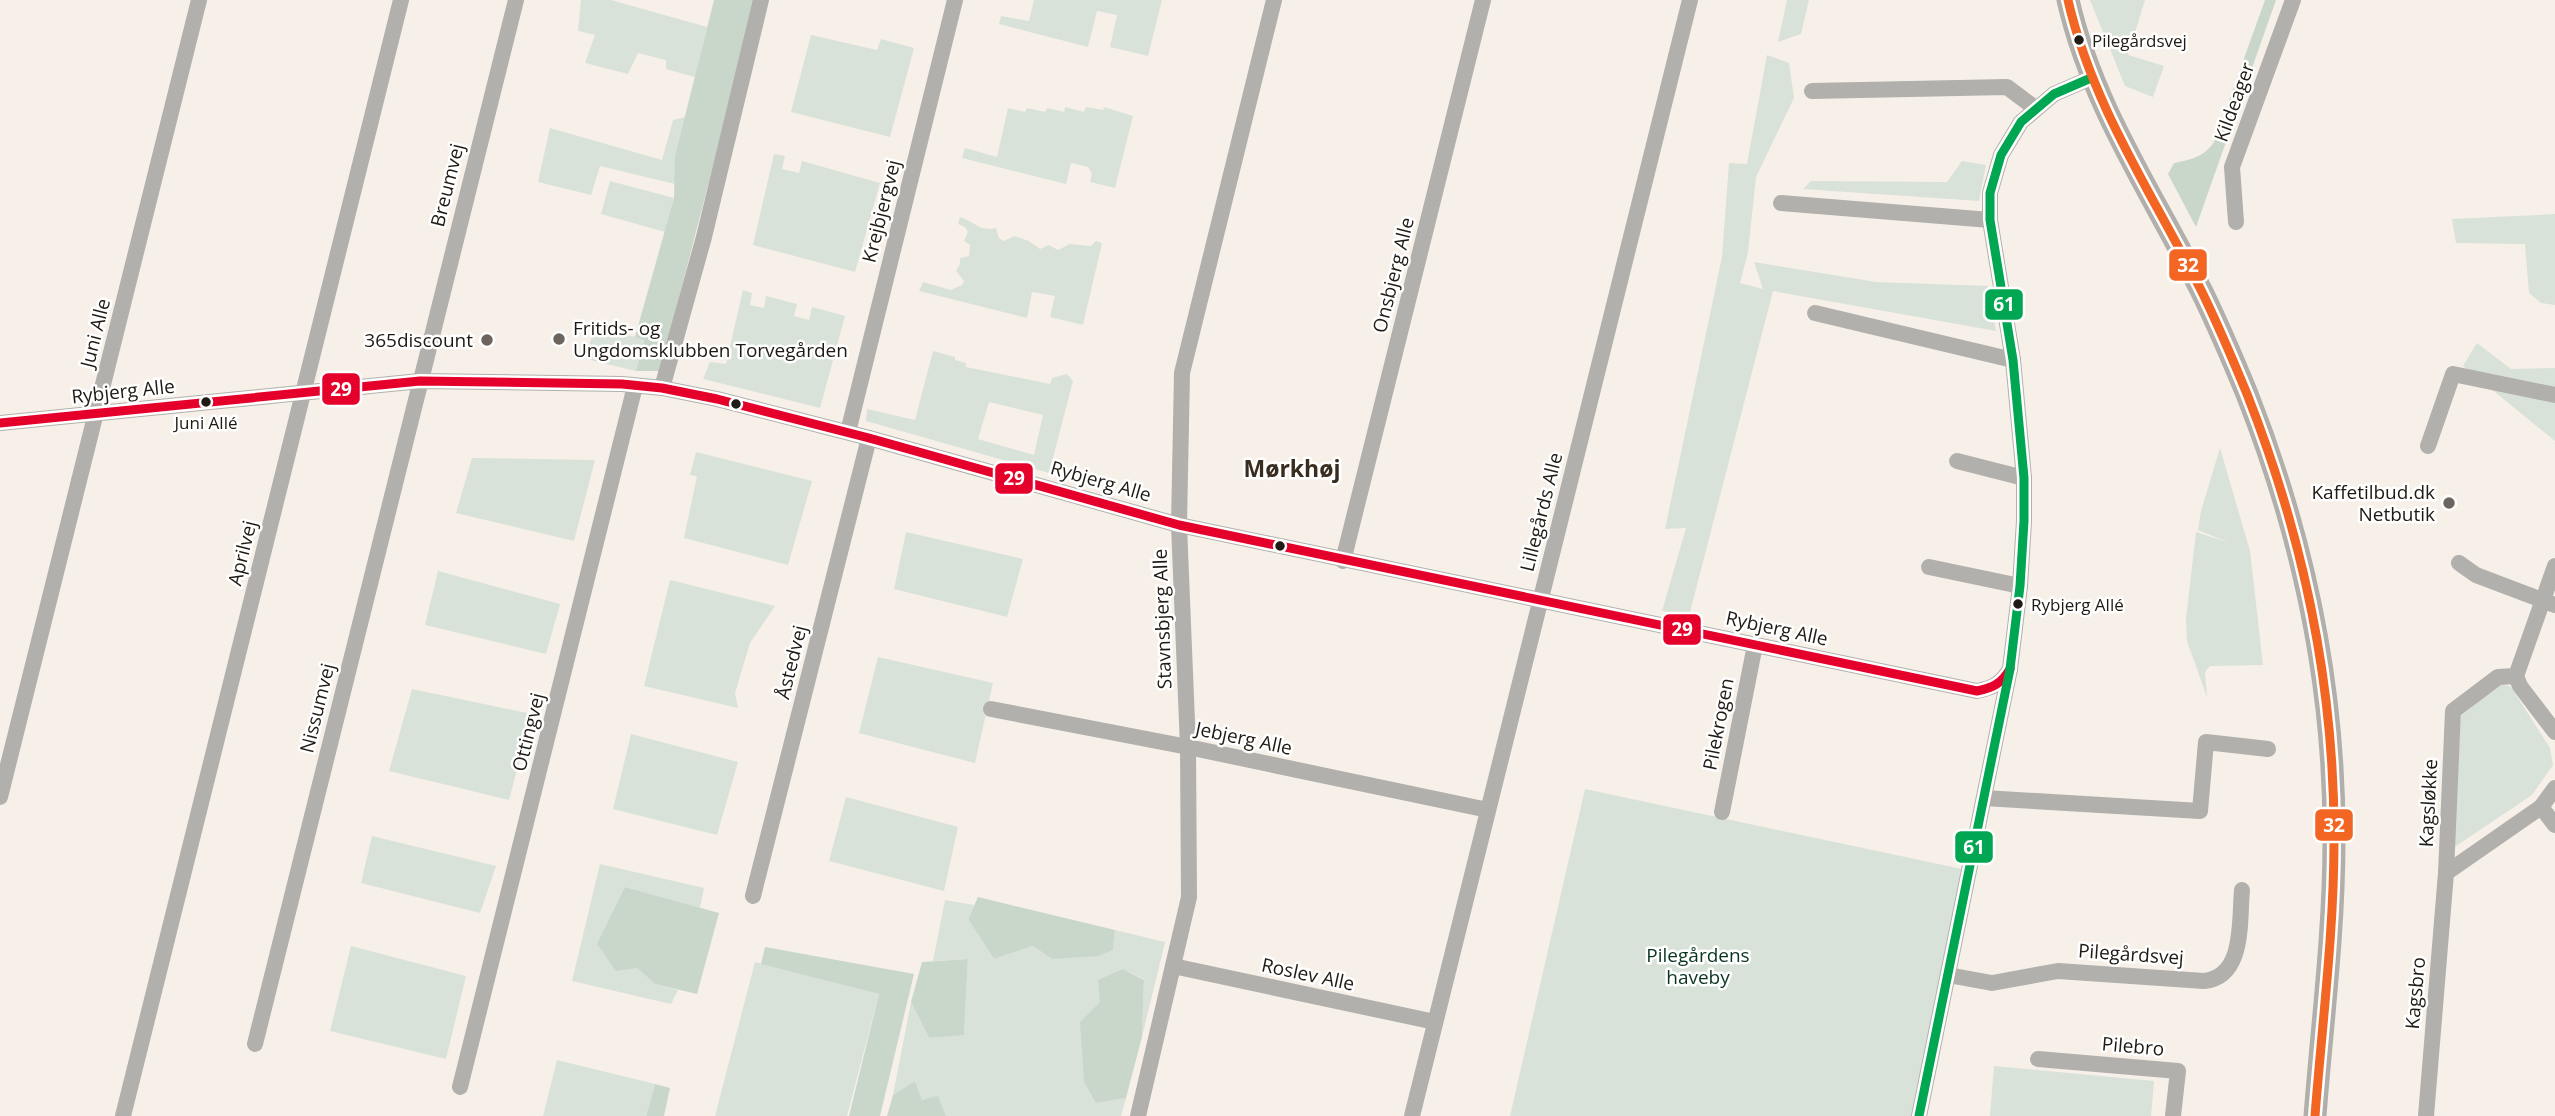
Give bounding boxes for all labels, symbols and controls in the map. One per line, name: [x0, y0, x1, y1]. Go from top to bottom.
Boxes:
place label: Pilegårdsvej: [2092, 29, 2187, 52]
marker: Pilegårdsvej: [2072, 33, 2086, 47]
street label: Kildeager: [2208, 58, 2260, 145]
street label: Breumvej: [424, 141, 470, 229]
street label: Krejbjergvej: [856, 157, 906, 265]
street label: Onsbjerg Alle: [1366, 215, 1420, 335]
line badge: 32: [2168, 248, 2208, 282]
text: 32: [2177, 252, 2199, 278]
line badge: 61: [1984, 288, 2024, 321]
text: 61: [1993, 291, 2015, 317]
street label: Juni Alle: [73, 296, 116, 372]
place label: Fritids- og Ungdomsklubben Torvegården: [573, 315, 848, 363]
place label: 365discount: [364, 327, 473, 353]
marker: Fritids- og Ungdomsklubben Torvegården: [551, 331, 567, 347]
marker: 365discount: [479, 332, 495, 348]
line badge: 29: [321, 372, 361, 406]
street label: Rybjerg Alle: [70, 373, 176, 409]
text: 29: [330, 376, 352, 402]
marker: Juni Allé: [199, 395, 213, 409]
unlabelled marker: [729, 397, 743, 411]
place label: Juni Allé: [172, 411, 238, 434]
street label: Lillegårds Alle: [1514, 450, 1568, 574]
district label: Mørkhøj: [1243, 452, 1341, 484]
street label: Rybjerg Alle: [1048, 454, 1154, 508]
line badge: 29: [994, 462, 1034, 495]
text: 29: [1003, 465, 1025, 491]
place label: Kaffetilbud.dk Netbutik: [2311, 479, 2435, 527]
marker: Kaffetilbud.dk Netbutik: [2441, 495, 2457, 511]
street label: Aprilvej: [221, 518, 263, 588]
unlabelled marker: [1273, 539, 1287, 553]
street label: Stavnsbjerg Alle: [1147, 548, 1177, 690]
place label: Rybjerg Allé: [2031, 593, 2124, 616]
marker: Rybjerg Allé: [2011, 597, 2025, 611]
street label: Rybjerg Alle: [1724, 605, 1830, 651]
line badge: 29: [1662, 613, 1702, 646]
text: 29: [1671, 616, 1693, 642]
street label: Åstedvej: [769, 622, 813, 702]
street label: Nissumvej: [293, 661, 341, 755]
street label: Pilekrogen: [1696, 676, 1740, 772]
street label: Ottingvej: [506, 690, 550, 774]
street label: Jebjerg Alle: [1191, 715, 1295, 761]
street label: Kagsløkke: [2413, 758, 2443, 848]
line badge: 32: [2314, 808, 2354, 842]
text: 32: [2323, 812, 2345, 838]
line badge: 61: [1954, 830, 1994, 864]
text: 61: [1963, 834, 1985, 860]
street label: Pilegårdsvej: [2077, 937, 2185, 971]
park label: Pilegårdens haveby: [1646, 942, 1750, 990]
street label: Roslev Alle: [1259, 951, 1357, 997]
street label: Kagsbro: [2399, 956, 2431, 1030]
street label: Pilebro: [2101, 1030, 2165, 1062]

